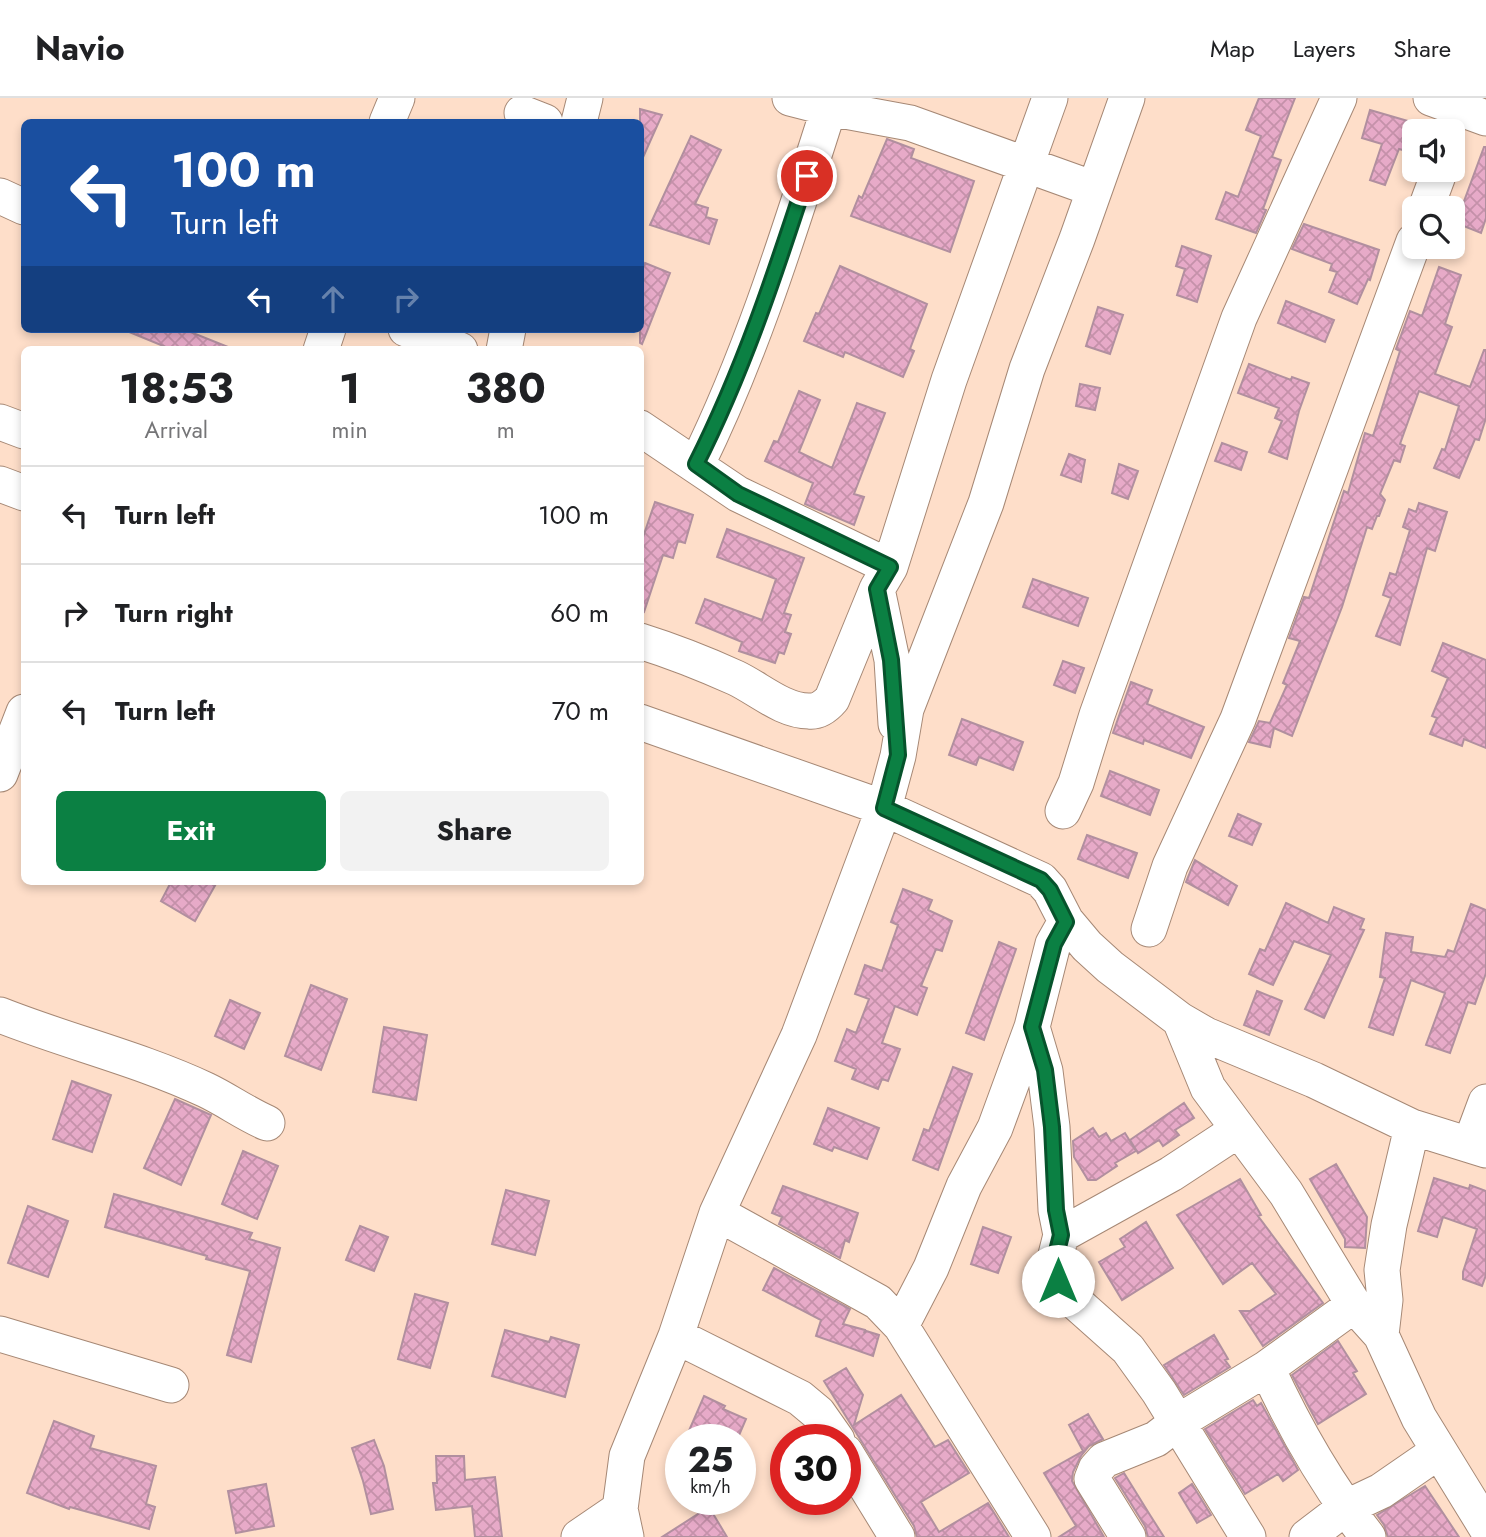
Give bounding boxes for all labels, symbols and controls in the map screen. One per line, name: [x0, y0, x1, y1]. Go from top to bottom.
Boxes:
text: Navio: [35, 25, 125, 72]
text: Map: [1210, 31, 1255, 66]
text: Layers: [1293, 31, 1355, 66]
text: Share: [1393, 31, 1451, 66]
map controls: [1402, 119, 1465, 259]
button: sound: [1402, 119, 1465, 182]
text: 100 m: [171, 135, 316, 205]
pin: [777, 146, 837, 206]
icon: left: [56, 147, 147, 238]
icon: arrive: [788, 157, 826, 195]
button: search: [1402, 196, 1465, 259]
text: Turn left: [171, 200, 278, 246]
icon: left: [241, 280, 279, 318]
icon: ahead: [314, 280, 352, 318]
icon: right: [387, 280, 425, 318]
text: 18:53: [119, 358, 234, 419]
text: 1: [339, 358, 360, 419]
text: 380: [466, 358, 546, 419]
text: Arrival: [145, 413, 208, 447]
text: min: [332, 413, 368, 447]
text: m: [497, 413, 515, 447]
icon: left: [56, 496, 94, 534]
text: Turn left: [115, 496, 215, 534]
text: 100 m: [538, 496, 609, 534]
icon: right: [56, 594, 94, 632]
text: Turn right: [115, 594, 233, 632]
text: 60 m: [550, 594, 609, 632]
icon: left: [56, 692, 94, 730]
text: Turn left: [115, 692, 215, 730]
text: 70 m: [552, 692, 609, 730]
button: Exit: [56, 791, 326, 871]
button: Share: [340, 791, 609, 871]
position arrow: [1021, 1244, 1095, 1318]
speed limit sign: 30: [770, 1424, 861, 1515]
text: 25: [688, 1435, 733, 1485]
text: km/h: [690, 1474, 731, 1500]

